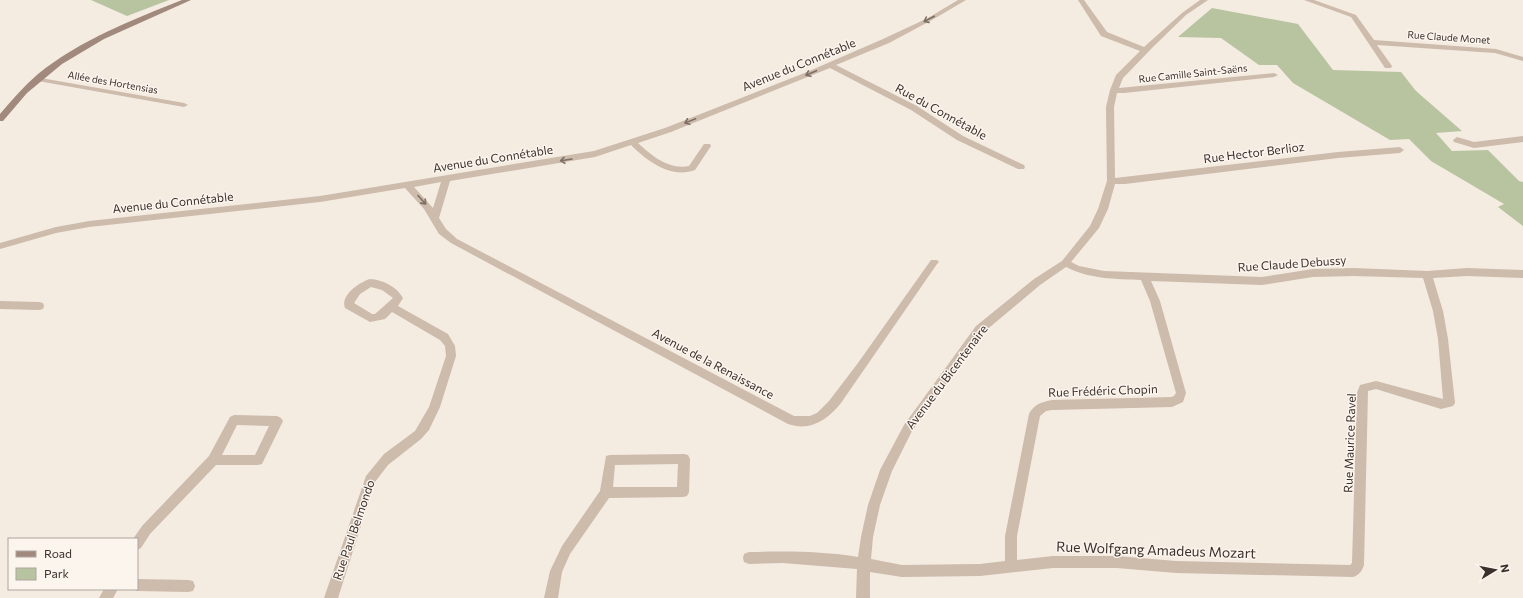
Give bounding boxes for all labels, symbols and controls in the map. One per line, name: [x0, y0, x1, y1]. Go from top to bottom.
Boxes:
one-way arrow: [924, 16, 936, 24]
street label: Rue Claude Monet: [1407, 28, 1491, 46]
street label: Avenue du Connétable: [740, 35, 857, 93]
street label: Rue Camille Saint-Saëns: [1138, 61, 1248, 85]
street label: Allée des Hortensias: [67, 68, 159, 96]
one-way arrow: [805, 70, 817, 77]
street label: Rue du Connétable: [893, 80, 990, 142]
one-way arrow: [685, 118, 697, 126]
street label: Rue Hector Berlioz: [1203, 139, 1305, 165]
street label: Avenue du Connétable: [432, 142, 554, 174]
one-way arrow: [560, 156, 573, 164]
street label: Avenue du Connétable: [112, 189, 234, 215]
one-way arrow: [417, 195, 426, 205]
street label: Rue Claude Debussy: [1237, 252, 1347, 274]
street label: Avenue du Bicentenaire: [903, 322, 990, 431]
street label: Avenue de la Renaissance: [650, 325, 777, 401]
street label: Rue Frédéric Chopin: [1048, 381, 1158, 399]
street label: Rue Maurice Ravel: [1340, 393, 1358, 493]
street label: Rue Paul Belmondo: [329, 478, 377, 582]
legend: [8, 538, 138, 590]
street label: Rue Wolfgang Amadeus Mozart: [1056, 538, 1256, 561]
text: Road: [44, 546, 72, 560]
north arrow: [1475, 550, 1515, 590]
text: N: [1498, 563, 1512, 573]
text: Park: [44, 566, 70, 580]

